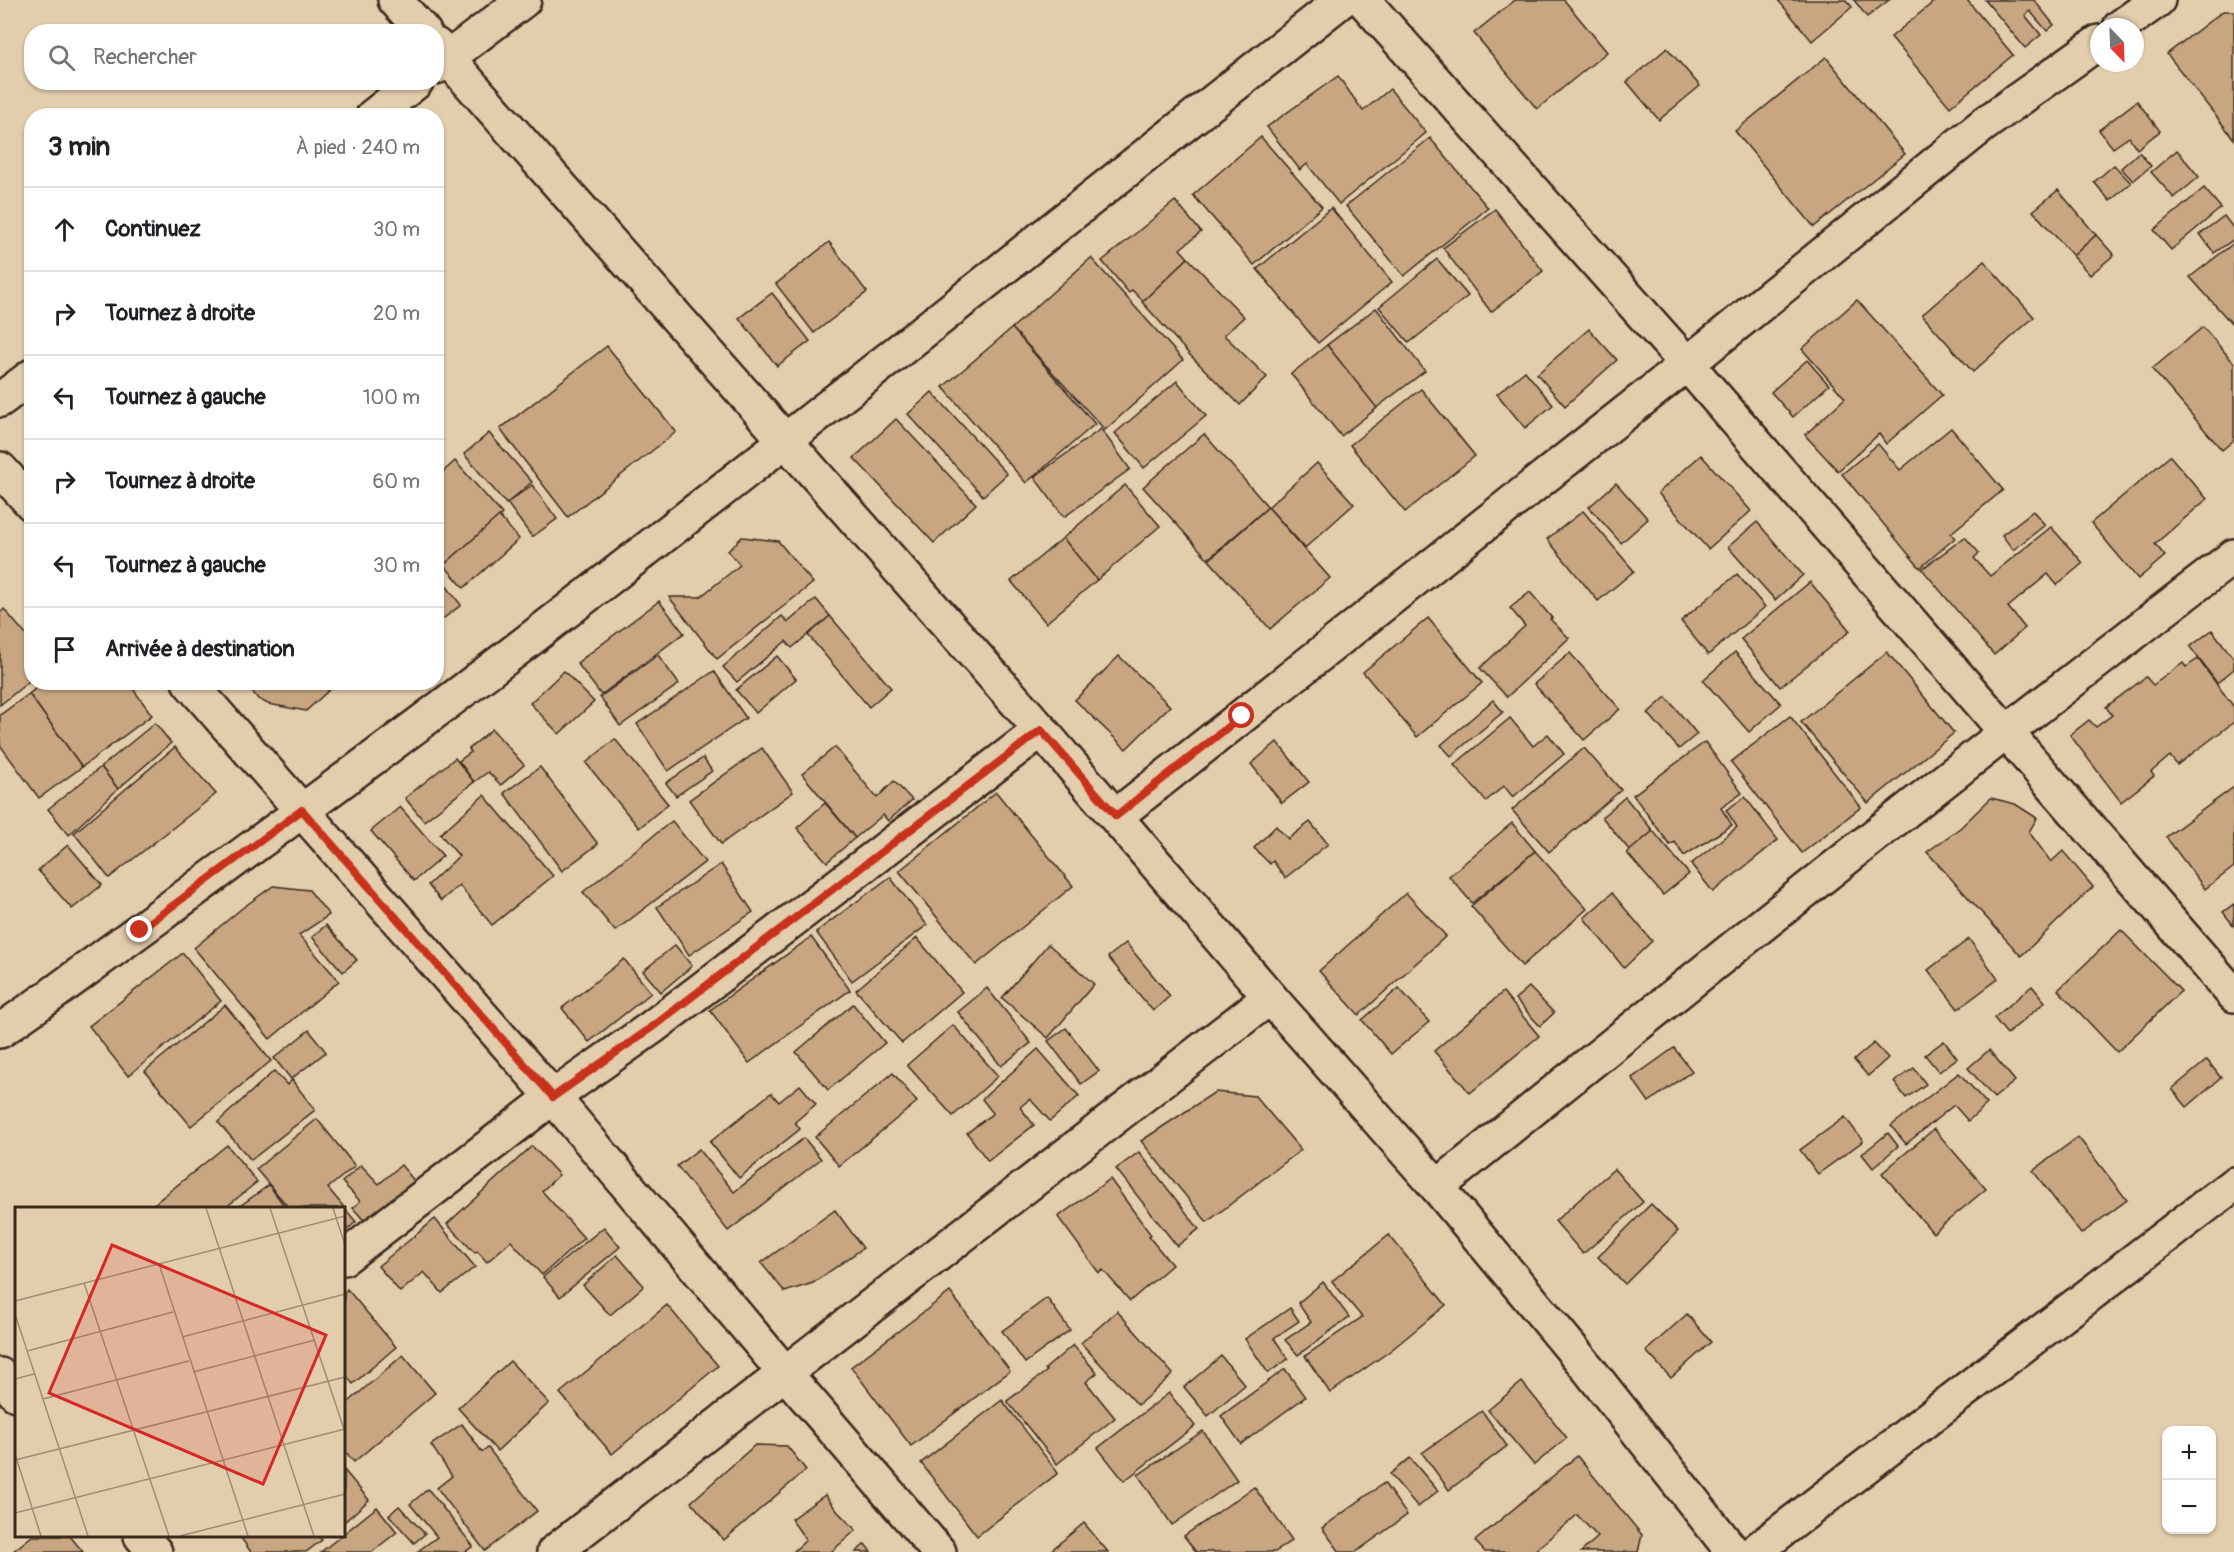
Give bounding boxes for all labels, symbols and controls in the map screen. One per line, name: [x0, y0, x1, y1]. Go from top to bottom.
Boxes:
north arrow: [2090, 18, 2144, 72]
search box: [24, 24, 444, 90]
icon: search: [45, 41, 78, 74]
text: Rechercher: [93, 43, 197, 71]
text: 3 min: [48, 131, 110, 163]
text: À pied · 240 m: [296, 135, 420, 160]
icon: ahead: [48, 213, 81, 246]
text: Continuez: [105, 215, 201, 243]
text: 30 m: [373, 217, 420, 242]
icon: right: [48, 297, 81, 330]
text: Tournez à droite: [105, 299, 255, 327]
text: 20 m: [373, 301, 420, 326]
icon: left: [48, 381, 81, 414]
text: Tournez à gauche: [105, 383, 266, 411]
text: 100 m: [363, 385, 420, 410]
icon: right: [48, 465, 81, 498]
text: Tournez à droite: [105, 467, 255, 495]
text: 60 m: [373, 469, 420, 494]
icon: left: [48, 549, 81, 582]
text: Tournez à gauche: [105, 551, 266, 579]
text: 30 m: [373, 553, 420, 578]
icon: arrive: [48, 633, 81, 666]
text: Arrivée à destination: [105, 635, 295, 663]
route start: [1228, 702, 1254, 728]
route end: [126, 916, 152, 942]
inset map: [15, 1207, 345, 1537]
map controls: [2162, 1426, 2216, 1534]
button: +: [2162, 1426, 2216, 1480]
button: −: [2162, 1480, 2216, 1534]

